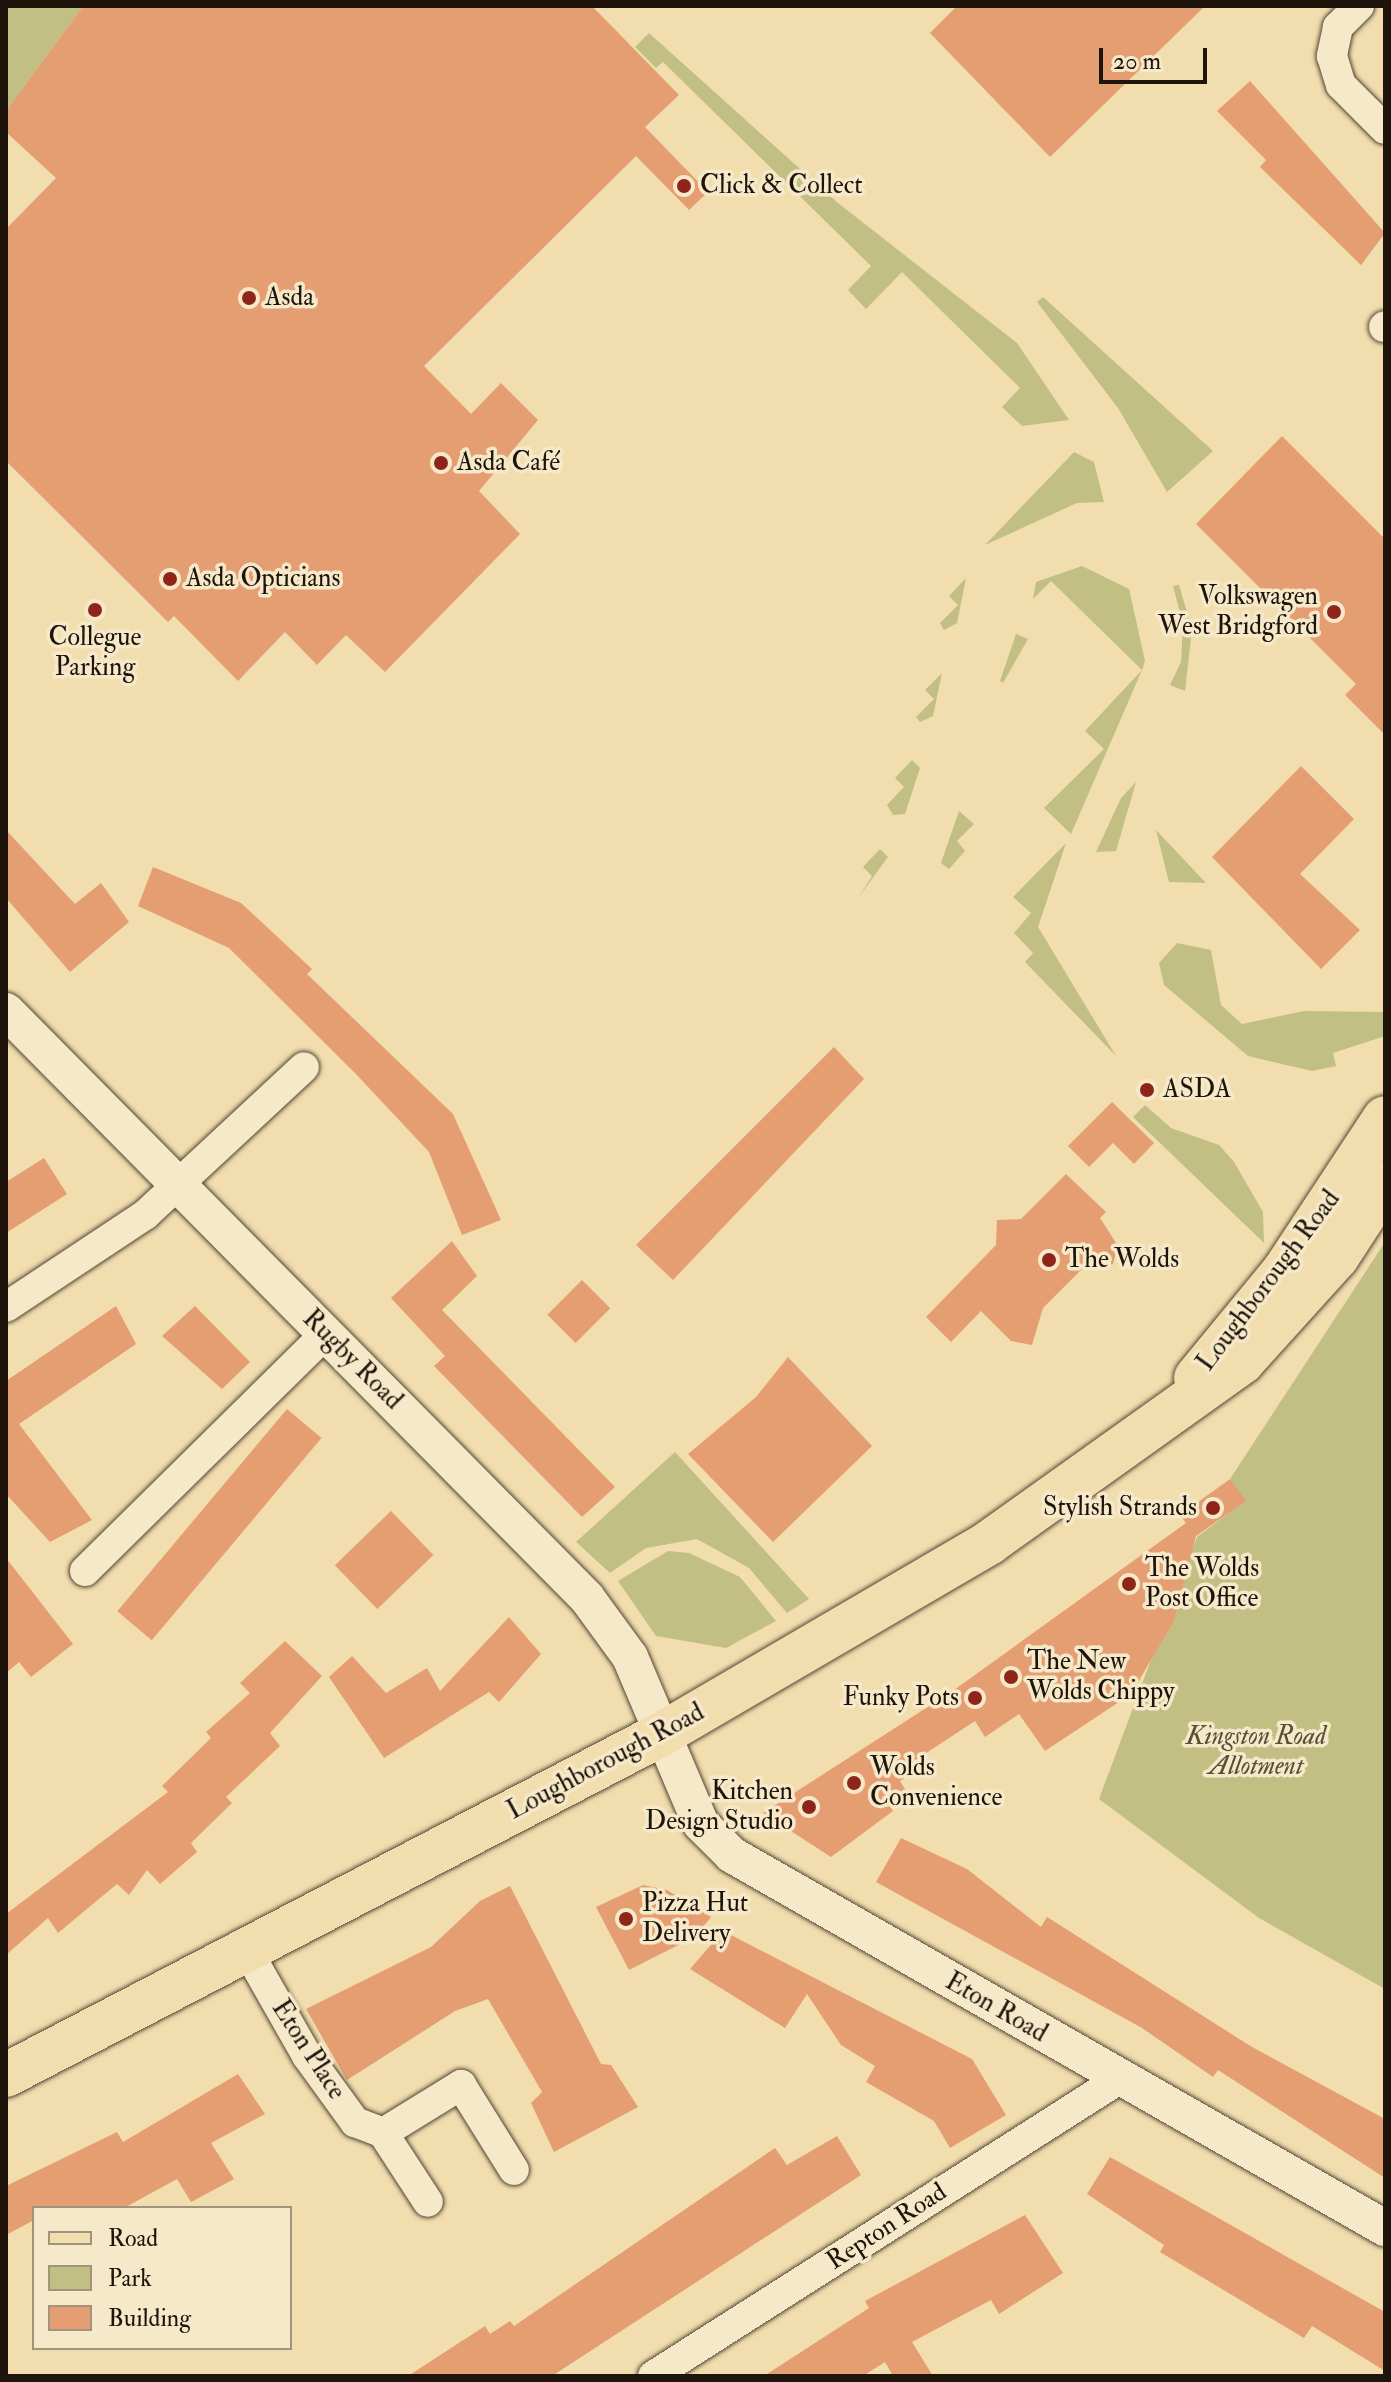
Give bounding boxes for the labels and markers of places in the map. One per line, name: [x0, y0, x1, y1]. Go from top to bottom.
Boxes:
place label: Click & Collect: [700, 170, 863, 202]
marker: Click & Collect: [675, 177, 693, 195]
place label: Asda: [265, 282, 314, 314]
marker: Asda: [240, 289, 258, 307]
place label: Asda Café: [457, 447, 560, 479]
marker: Asda Café: [432, 454, 450, 472]
place label: Asda Opticians: [186, 563, 340, 595]
marker: Asda Opticians: [161, 570, 179, 588]
place label: Volkswagen West Bridgford: [1158, 581, 1318, 642]
marker: Collegue Parking: [86, 601, 104, 619]
marker: Volkswagen West Bridgford: [1325, 603, 1343, 621]
place label: Collegue Parking: [49, 622, 141, 684]
place label: ASDA: [1163, 1074, 1231, 1106]
marker: ASDA: [1138, 1081, 1156, 1099]
place label: The Wolds: [1065, 1244, 1179, 1276]
marker: The Wolds: [1040, 1251, 1058, 1269]
place label: Stylish Strands: [1043, 1492, 1197, 1524]
marker: Stylish Strands: [1204, 1499, 1222, 1517]
place label: The Wolds Post Office: [1145, 1553, 1259, 1614]
marker: The Wolds Post Office: [1120, 1575, 1138, 1593]
place label: The New Wolds Chippy: [1027, 1646, 1174, 1708]
marker: The New Wolds Chippy: [1002, 1668, 1020, 1686]
place label: Funky Pots: [843, 1682, 959, 1714]
marker: Funky Pots: [966, 1689, 984, 1707]
place label: Wolds Convenience: [870, 1752, 1002, 1814]
marker: Wolds Convenience: [845, 1774, 863, 1792]
place label: Kitchen Design Studio: [645, 1776, 793, 1838]
marker: Kitchen Design Studio: [800, 1798, 818, 1816]
place label: Pizza Hut Delivery: [642, 1888, 748, 1950]
marker: Pizza Hut Delivery: [617, 1910, 635, 1928]

